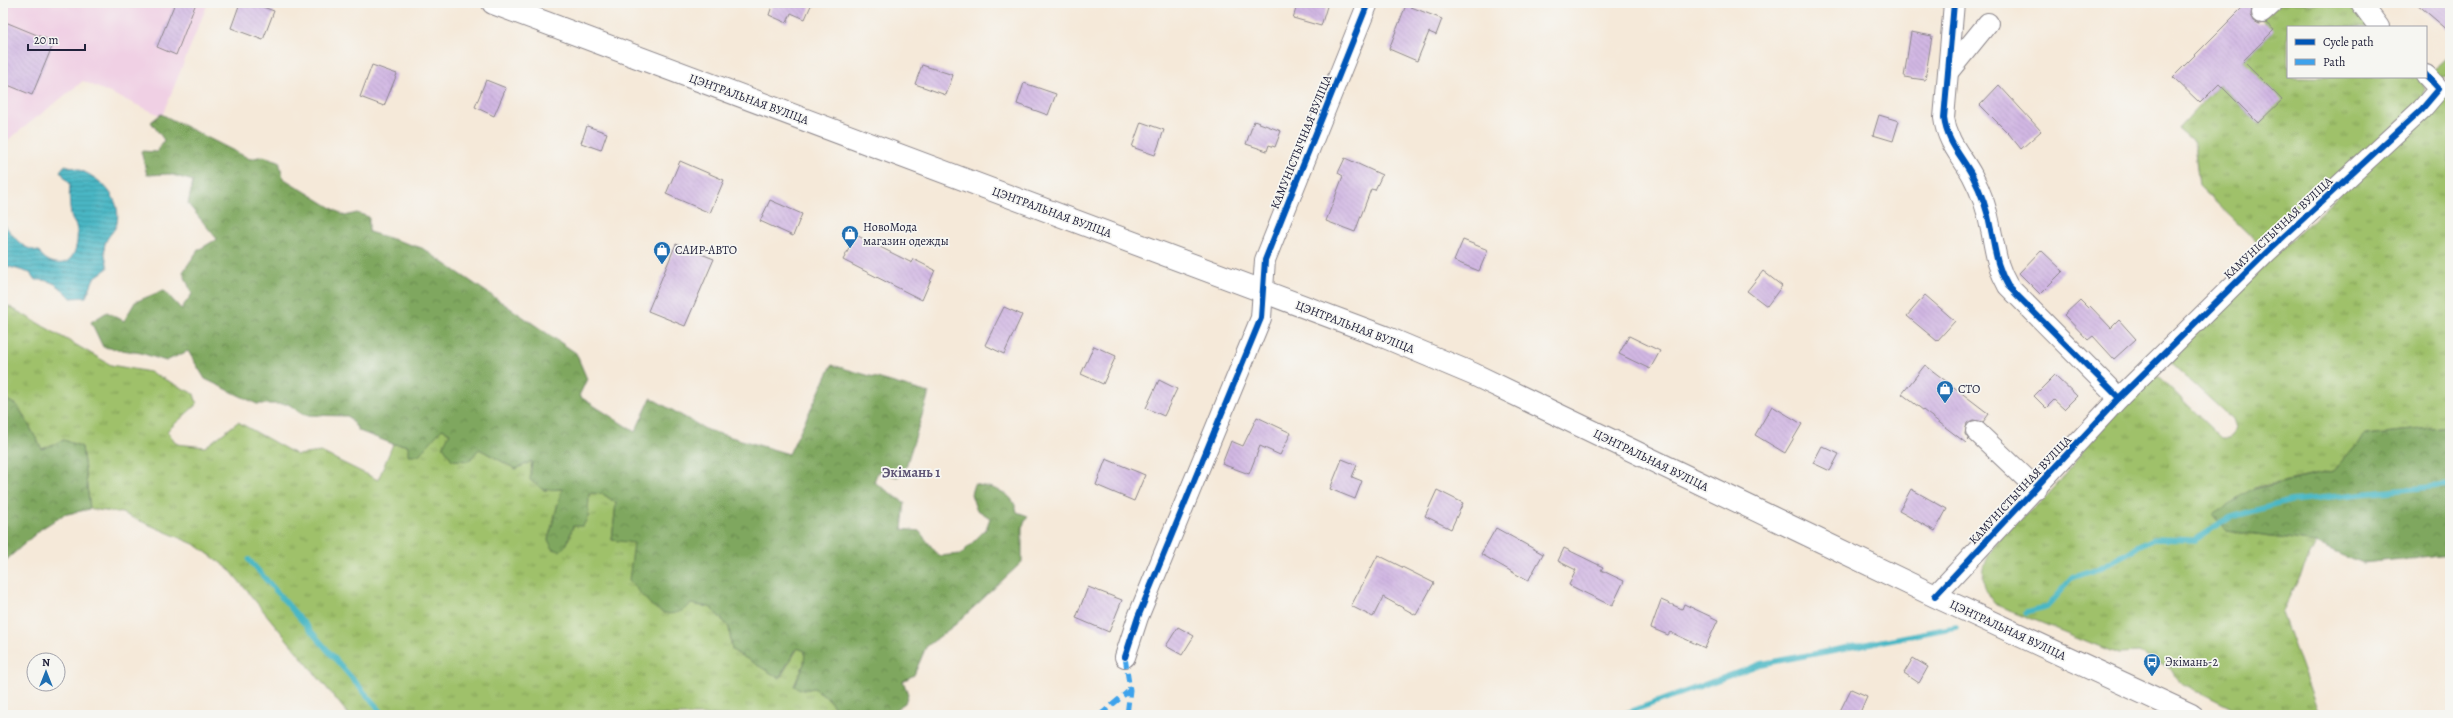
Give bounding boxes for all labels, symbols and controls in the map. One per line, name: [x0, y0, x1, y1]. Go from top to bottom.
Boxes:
scale bar: [28, 26, 85, 52]
legend: [2287, 26, 2427, 78]
text: 20 m: [34, 32, 58, 48]
text: Cycle path: [2323, 34, 2374, 50]
text: Path: [2323, 54, 2346, 70]
street label: ЦЭНТРАЛЬНАЯ ВУЛІЦА: [687, 70, 812, 128]
street label: КАМУНІСТЫЧНАЯ ВУЛІЦА: [1267, 72, 1336, 211]
street label: КАМУНІСТЫЧНАЯ ВУЛІЦА: [2220, 173, 2337, 283]
street label: ЦЭНТРАЛЬНАЯ ВУЛІЦА: [990, 183, 1115, 241]
place label: НовоМода магазин одежды: [863, 219, 949, 249]
shop icon: НовоМода магазин одежды: [840, 224, 860, 249]
shop icon: САИР-АВТО: [652, 240, 672, 265]
place label: САИР-АВТО: [675, 242, 737, 258]
street label: ЦЭНТРАЛЬНАЯ ВУЛІЦА: [1293, 297, 1418, 357]
shop icon: СТО: [1935, 379, 1955, 404]
place label: СТО: [1958, 381, 1980, 397]
street label: ЦЭНТРАЛЬНАЯ ВУЛІЦА: [1591, 425, 1712, 495]
street label: КАМУНІСТЫЧНАЯ ВУЛІЦА: [1965, 431, 2075, 548]
district label: Экімань 1: [882, 463, 940, 482]
street label: ЦЭНТРАЛЬНАЯ ВУЛІЦА: [1947, 596, 2069, 664]
north arrow: [26, 652, 66, 692]
bus stop icon: Экімань-2: [2142, 652, 2162, 677]
place label: Экімань-2: [2165, 654, 2218, 670]
text: N: [42, 655, 50, 670]

